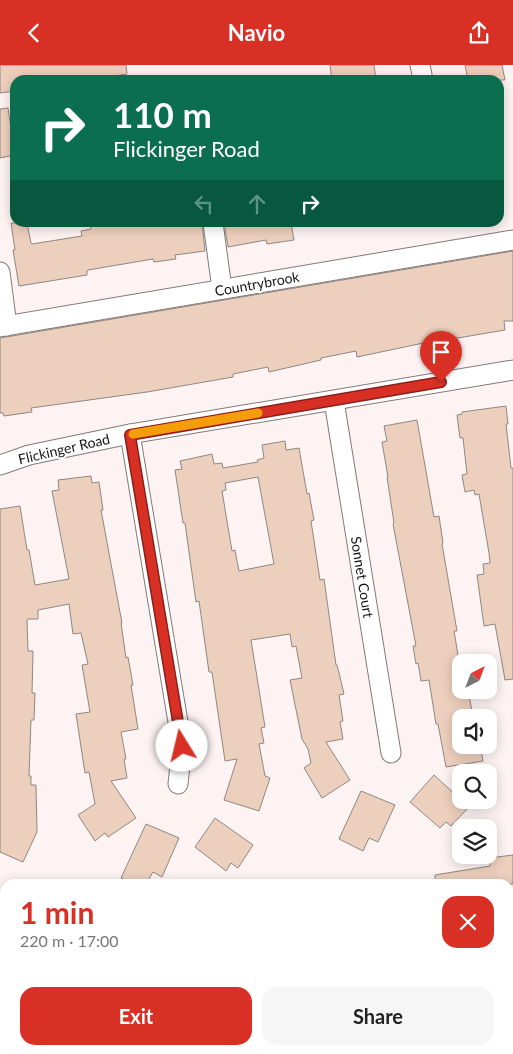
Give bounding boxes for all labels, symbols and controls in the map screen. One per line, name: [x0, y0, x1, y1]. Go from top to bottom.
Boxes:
icon: back: [20, 19, 48, 47]
text: Navio: [228, 19, 285, 46]
icon: share: [465, 19, 493, 47]
text: 110 m: [113, 93, 212, 135]
icon: right: [30, 95, 95, 160]
text: Flickinger Road: [113, 135, 260, 162]
icon: left: [190, 190, 218, 218]
icon: ahead: [243, 190, 271, 218]
icon: right: [296, 190, 324, 218]
street label: Countrybrook: [213, 268, 301, 299]
pin: [420, 331, 462, 382]
icon: arrive: [427, 338, 455, 366]
street label: Flickinger Road: [16, 430, 111, 467]
street label: Sonnet Court: [348, 535, 377, 619]
north arrow: [452, 654, 498, 699]
map controls: [452, 654, 497, 864]
button: sound: [452, 709, 497, 754]
position arrow: [155, 719, 207, 771]
button: search: [452, 764, 497, 809]
button: layers: [452, 819, 497, 864]
text: 1 min: [20, 894, 94, 930]
button: close: [442, 896, 494, 948]
text: 220 m · 17:00: [20, 931, 119, 950]
button: Exit: [20, 987, 252, 1045]
button: Share: [262, 987, 494, 1045]

